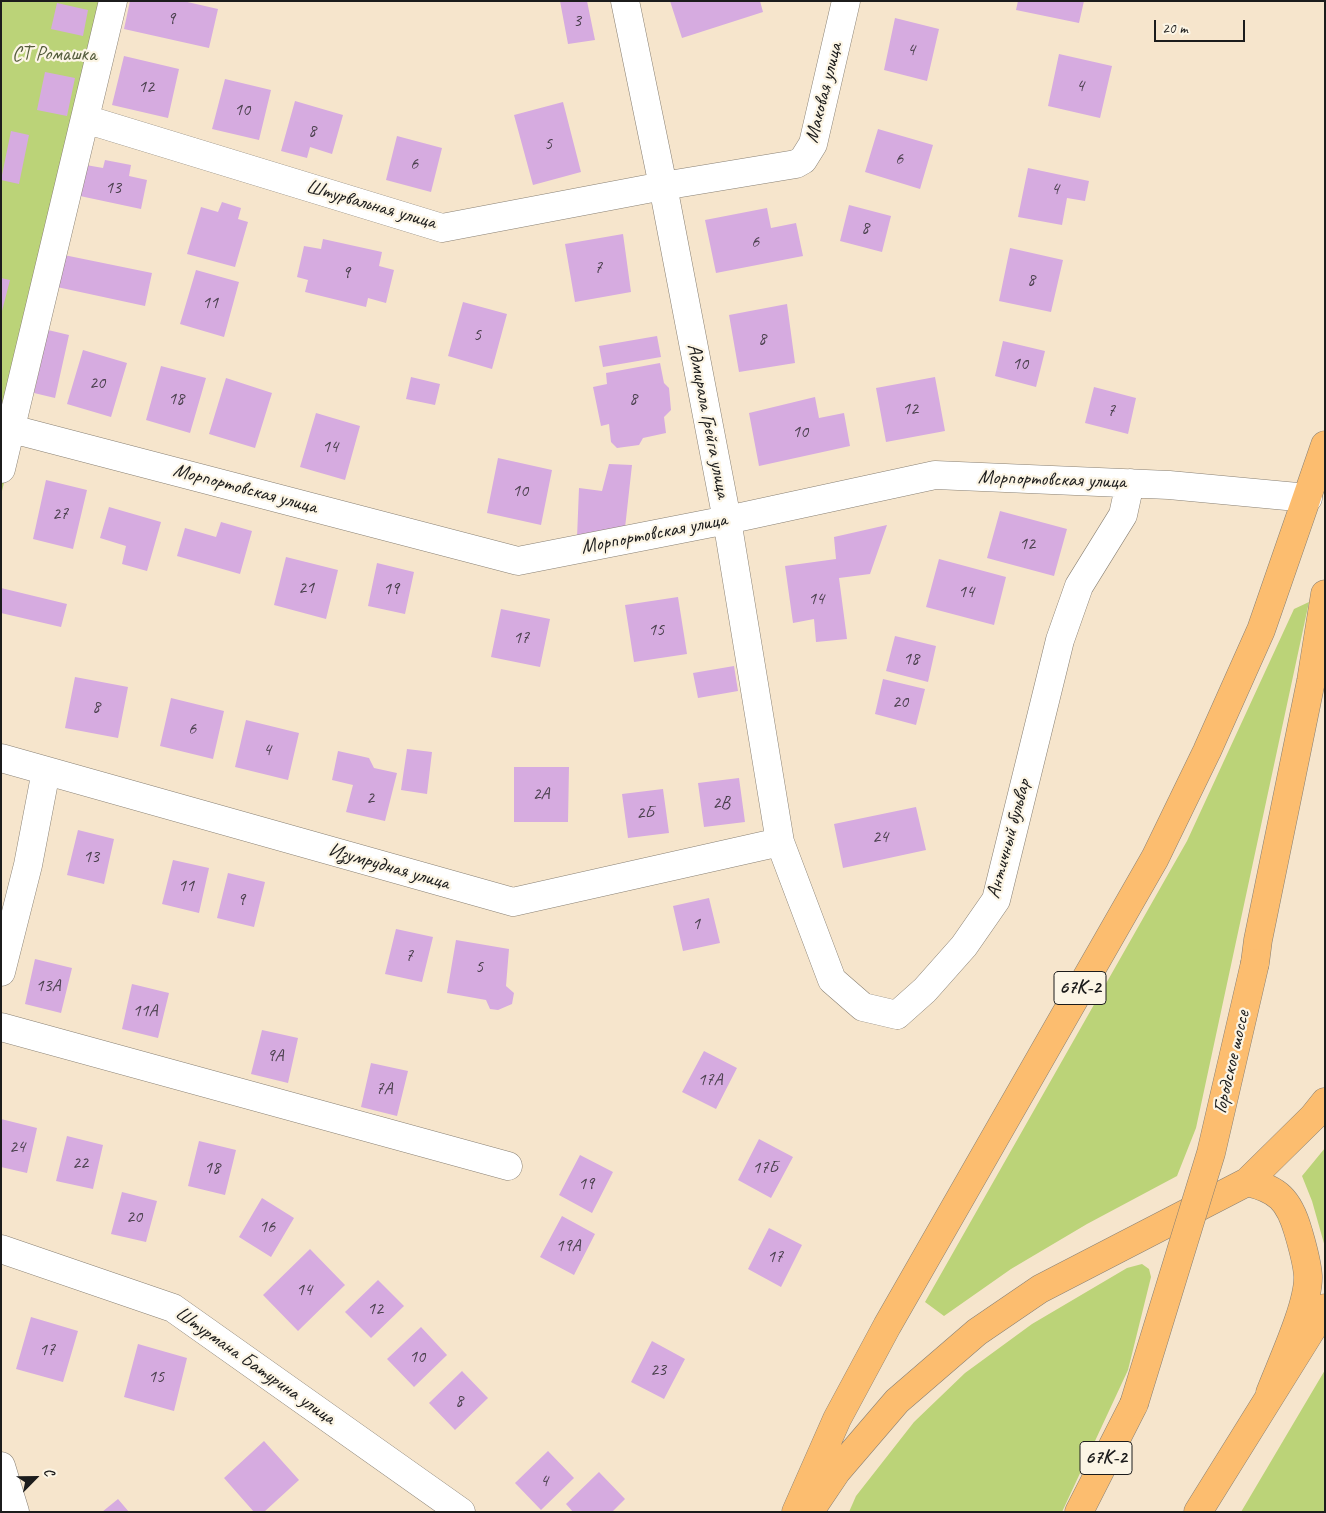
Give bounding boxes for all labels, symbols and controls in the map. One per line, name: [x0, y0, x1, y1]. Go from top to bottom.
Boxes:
house number: 9: [167, 8, 175, 30]
house number: 3: [573, 10, 581, 32]
scale bar: [1156, 10, 1247, 42]
text: 20 m: [1162, 19, 1188, 38]
house number: 4: [907, 39, 915, 61]
street label: Маковая улица: [800, 41, 848, 145]
park label: СТ Ромашка: [12, 43, 96, 67]
house number: 4: [1076, 75, 1084, 97]
house number: 12: [138, 76, 154, 98]
house number: 10: [234, 99, 250, 121]
house number: 8: [308, 120, 316, 142]
house number: 5: [544, 133, 552, 155]
house number: 6: [895, 148, 903, 170]
house number: 6: [410, 153, 418, 175]
street label: Штурвальная улица: [303, 175, 439, 235]
house number: 13: [105, 177, 121, 199]
house number: 4: [1051, 178, 1059, 200]
house number: 8: [861, 217, 869, 239]
house number: 6: [751, 231, 759, 253]
house number: 7: [594, 257, 602, 279]
house number: 9: [342, 262, 350, 284]
house number: 8: [1027, 269, 1035, 291]
house number: 11: [202, 292, 218, 314]
house number: 5: [473, 324, 481, 346]
house number: 8: [758, 328, 766, 350]
street label: Адмирала Грейга улица: [681, 342, 735, 500]
house number: 10: [1012, 353, 1028, 375]
house number: 20: [89, 372, 105, 394]
house number: 18: [168, 388, 184, 410]
house number: 8: [629, 388, 637, 410]
house number: 12: [902, 398, 918, 420]
house number: 7: [1107, 400, 1115, 422]
house number: 10: [792, 421, 808, 443]
house number: 14: [322, 436, 338, 458]
street label: Морпортовская улица: [170, 458, 320, 520]
street label: Морпортовская улица: [978, 465, 1126, 495]
house number: 10: [512, 480, 528, 502]
house number: 27: [52, 503, 68, 525]
street label: Морпортовская улица: [579, 508, 729, 560]
house number: 12: [1019, 533, 1035, 555]
house number: 21: [298, 577, 314, 599]
house number: 19: [383, 578, 399, 600]
house number: 14: [958, 581, 974, 603]
house number: 14: [808, 588, 824, 610]
house number: 15: [648, 619, 664, 641]
house number: 17: [513, 627, 529, 649]
house number: 18: [903, 648, 919, 670]
house number: 20: [892, 691, 908, 713]
house number: 8: [92, 696, 100, 718]
house number: 6: [188, 718, 196, 740]
house number: 4: [263, 739, 271, 761]
street label: Античный бульвар: [982, 777, 1036, 901]
house number: 2А: [532, 783, 550, 805]
house number: 2: [366, 787, 374, 809]
house number: 2В: [712, 792, 730, 814]
house number: 2Б: [636, 802, 654, 824]
house number: 24: [872, 826, 888, 848]
street label: Изумрудная улица: [326, 838, 452, 896]
house number: 13: [83, 846, 99, 868]
house number: 11: [178, 875, 194, 897]
house number: 9: [237, 889, 245, 911]
house number: 1: [692, 913, 700, 935]
house number: 7: [405, 945, 413, 967]
house number: 5: [475, 956, 483, 978]
road number: 67К-2: [1054, 971, 1106, 1004]
house number: 13А: [35, 975, 61, 997]
house number: 11А: [132, 1000, 158, 1022]
street label: Городское шоссе: [1209, 1008, 1255, 1116]
house number: 9А: [266, 1045, 284, 1067]
house number: 17А: [697, 1069, 723, 1091]
house number: 7А: [375, 1078, 393, 1100]
house number: 24: [9, 1136, 25, 1158]
house number: 22: [72, 1152, 88, 1174]
house number: 18: [204, 1157, 220, 1179]
house number: 17Б: [752, 1157, 778, 1179]
house number: 19: [578, 1173, 594, 1195]
house number: 20: [126, 1206, 142, 1228]
house number: 16: [259, 1216, 275, 1238]
house number: 19А: [555, 1235, 581, 1257]
house number: 17: [767, 1246, 783, 1268]
house number: 14: [296, 1279, 312, 1301]
house number: 12: [367, 1298, 383, 1320]
street label: Штурмана Батурина улица: [170, 1302, 340, 1430]
house number: 17: [39, 1339, 55, 1361]
house number: 10: [409, 1346, 425, 1368]
house number: 23: [650, 1359, 666, 1381]
house number: 15: [148, 1366, 164, 1388]
house number: 8: [455, 1390, 463, 1412]
road number: 67К-2: [1080, 1442, 1132, 1475]
north arrow: [10, 1453, 60, 1503]
text: С: [40, 1465, 58, 1478]
house number: 4: [540, 1470, 548, 1492]

